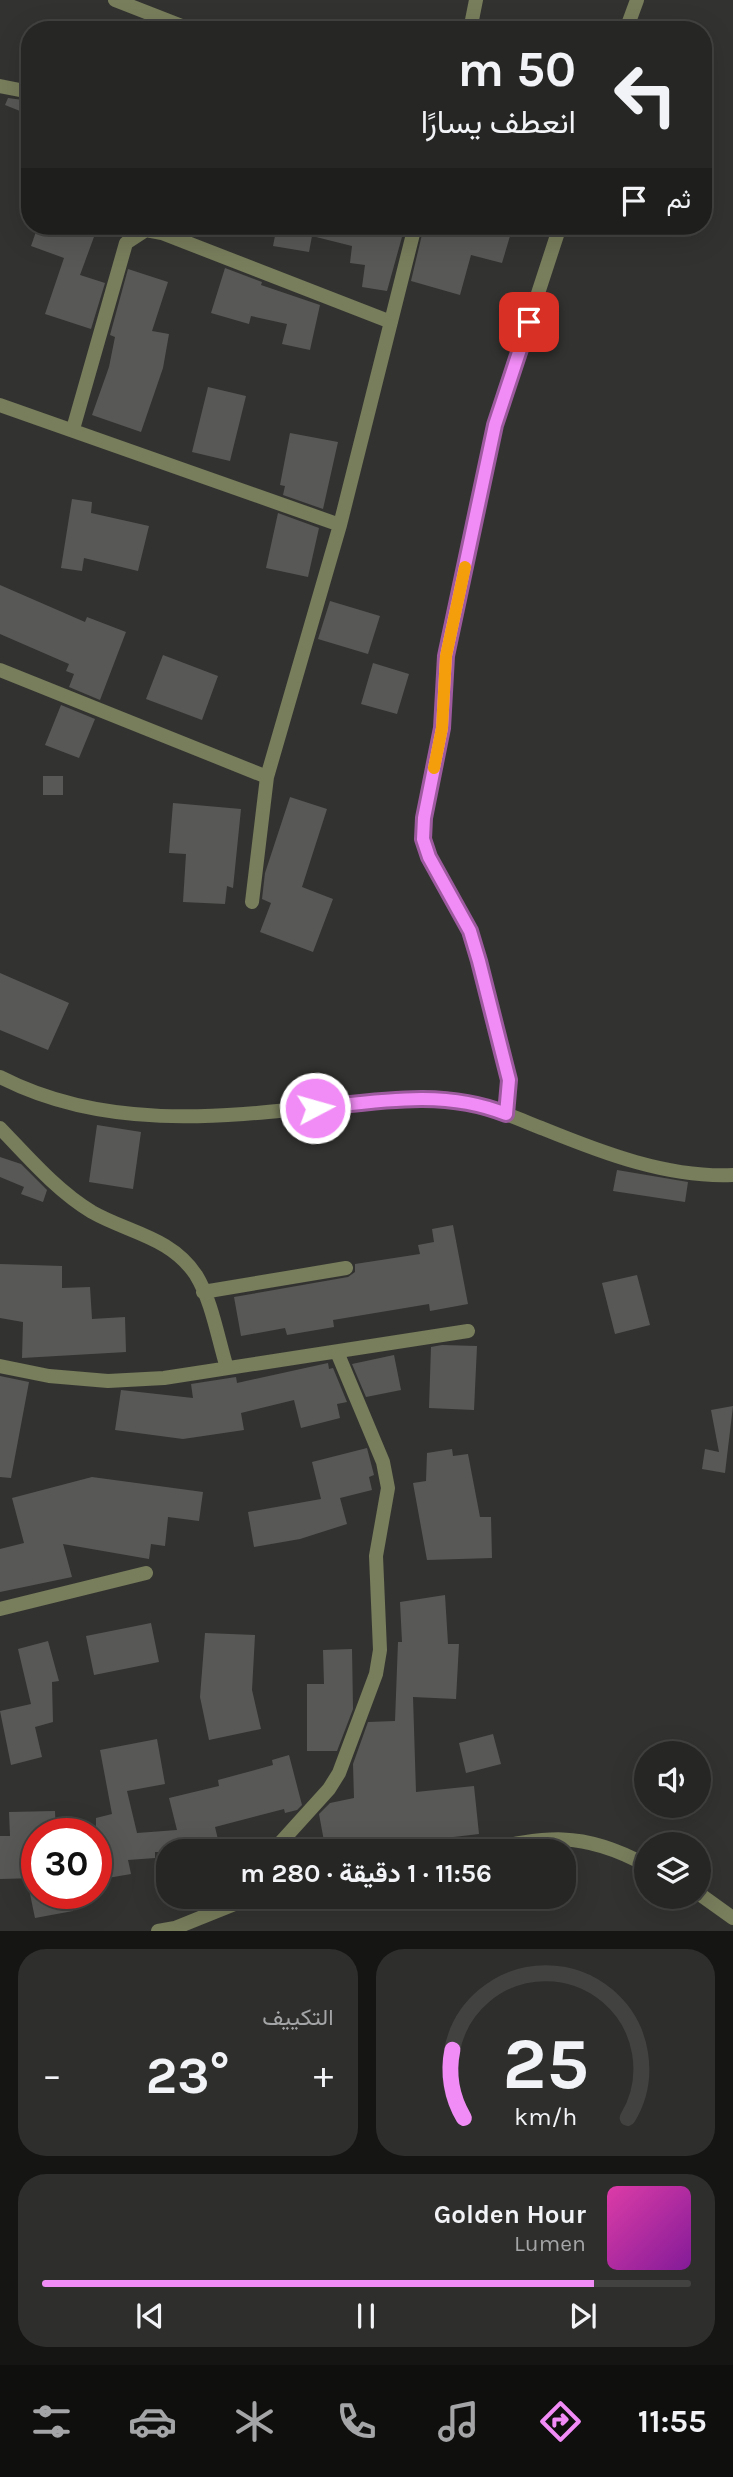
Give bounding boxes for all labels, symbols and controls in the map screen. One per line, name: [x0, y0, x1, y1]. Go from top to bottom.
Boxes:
text: 50 m: [458, 41, 576, 98]
icon: left: [600, 49, 691, 140]
text: انعطف يسارًا: [421, 104, 576, 141]
icon: arrive: [615, 182, 653, 220]
text: ثم: [667, 184, 691, 215]
pin: [499, 292, 559, 352]
icon: arrive: [510, 303, 548, 341]
position arrow: [278, 1071, 352, 1145]
map controls: [634, 1741, 711, 1909]
button: sound: [634, 1741, 711, 1818]
speed limit sign: 30: [21, 1818, 112, 1909]
button: layers: [634, 1832, 711, 1909]
text: 11:56 · 1 دقيقة · 280 m: [240, 1858, 492, 1889]
text: التكييف: [262, 2004, 334, 2031]
text: 25: [502, 2022, 588, 2107]
text: 23°: [146, 2045, 230, 2106]
text: −: [42, 2053, 62, 2098]
text: +: [314, 2053, 333, 2098]
text: km/h: [514, 2102, 577, 2131]
text: Golden Hour: [434, 2199, 586, 2230]
text: Lumen: [514, 2230, 586, 2257]
icon: previous: [131, 2297, 169, 2335]
icon: pause: [347, 2297, 385, 2335]
icon: next: [564, 2297, 602, 2335]
icon: filters: [27, 2397, 76, 2446]
icon: car: [128, 2397, 177, 2446]
icon: climate: [230, 2397, 279, 2446]
icon: phone: [332, 2397, 381, 2446]
icon: music: [434, 2397, 483, 2446]
icon: directions: [536, 2397, 585, 2446]
text: 11:55: [638, 2403, 707, 2440]

